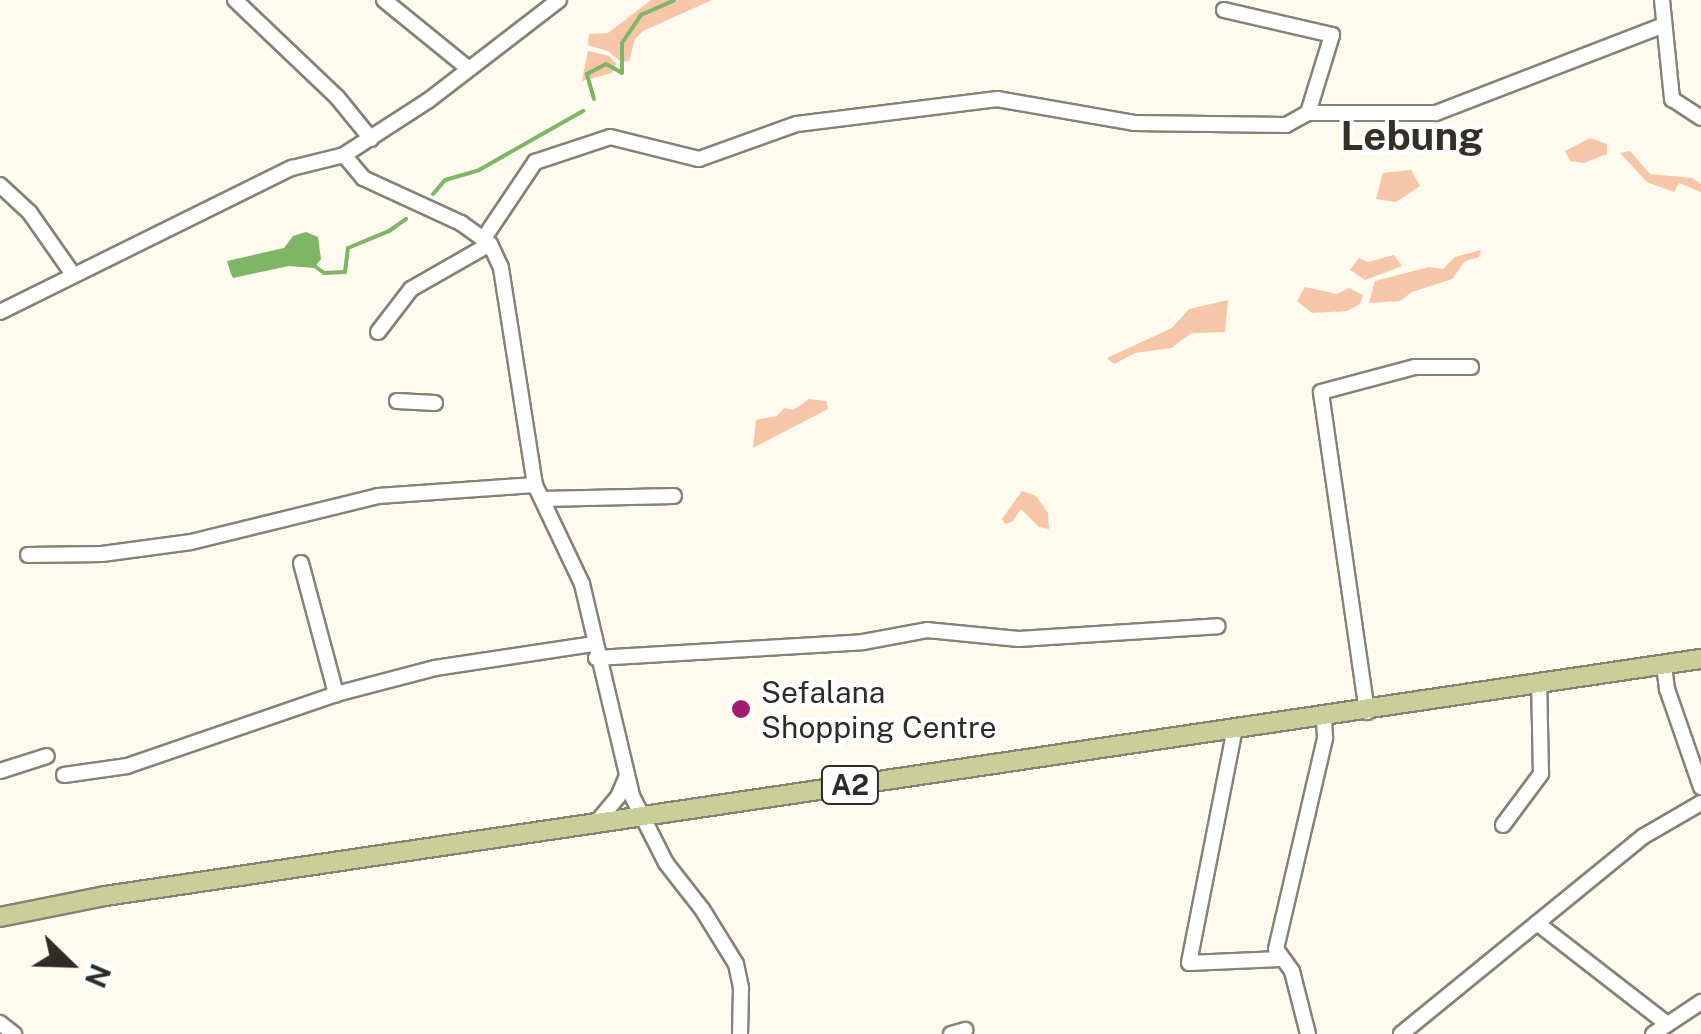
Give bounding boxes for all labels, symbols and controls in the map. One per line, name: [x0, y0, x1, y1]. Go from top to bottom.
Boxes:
district label: Lebung: [1341, 112, 1483, 160]
place label: Sefalana Shopping Centre: [761, 674, 996, 744]
marker: Sefalana Shopping Centre: [730, 698, 752, 720]
road number: A2: [820, 762, 880, 808]
north arrow: [20, 914, 120, 1014]
text: N: [79, 959, 118, 992]

